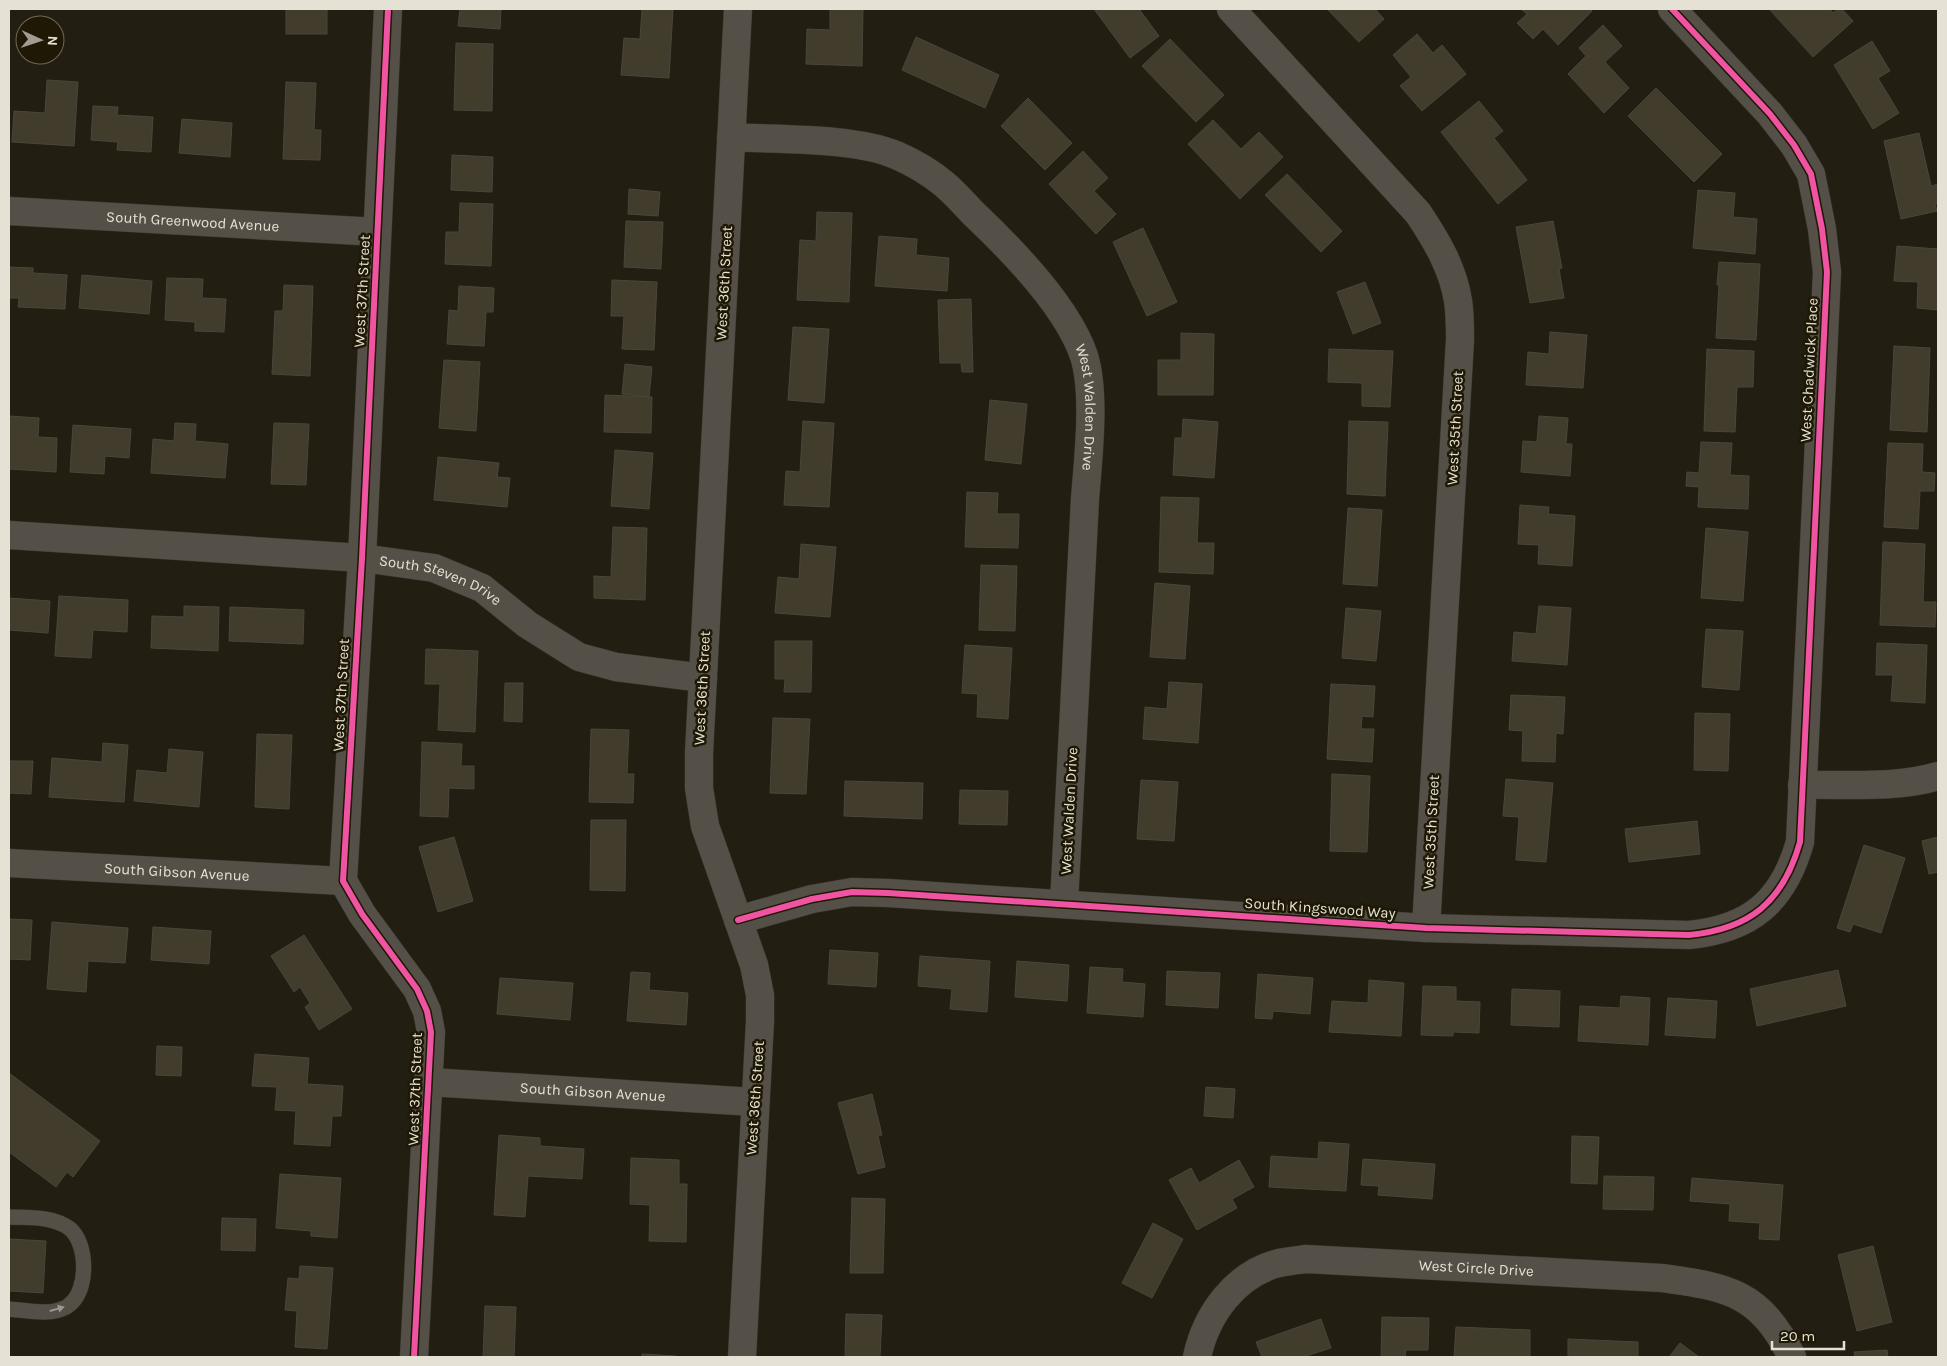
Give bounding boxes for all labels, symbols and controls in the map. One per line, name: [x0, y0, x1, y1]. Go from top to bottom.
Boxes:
north arrow: [15, 15, 65, 65]
text: N: [44, 35, 61, 46]
street label: South Greenwood Avenue: [106, 208, 280, 235]
street label: West 36th Street: [712, 225, 736, 341]
street label: West 37th Street: [350, 234, 374, 348]
street label: West Chadwick Place: [1796, 297, 1822, 443]
street label: West Walden Drive: [1071, 341, 1099, 471]
street label: West 35th Street: [1443, 370, 1467, 486]
street label: South Steven Drive: [378, 551, 505, 609]
street label: West 36th Street: [690, 630, 714, 746]
street label: West 37th Street: [329, 638, 353, 752]
street label: West Walden Drive: [1057, 747, 1081, 875]
street label: West 35th Street: [1419, 774, 1443, 890]
street label: South Gibson Avenue: [103, 859, 250, 885]
street label: South Kingswood Way: [1244, 894, 1396, 922]
street label: West 37th Street: [404, 1032, 426, 1146]
street label: West 36th Street: [742, 1040, 768, 1156]
street label: South Gibson Avenue: [519, 1079, 666, 1106]
street label: West Circle Drive: [1418, 1256, 1534, 1280]
one-way arrow: [50, 1305, 65, 1313]
scale bar: [1772, 1318, 1844, 1350]
text: 20 m: [1780, 1327, 1815, 1345]

